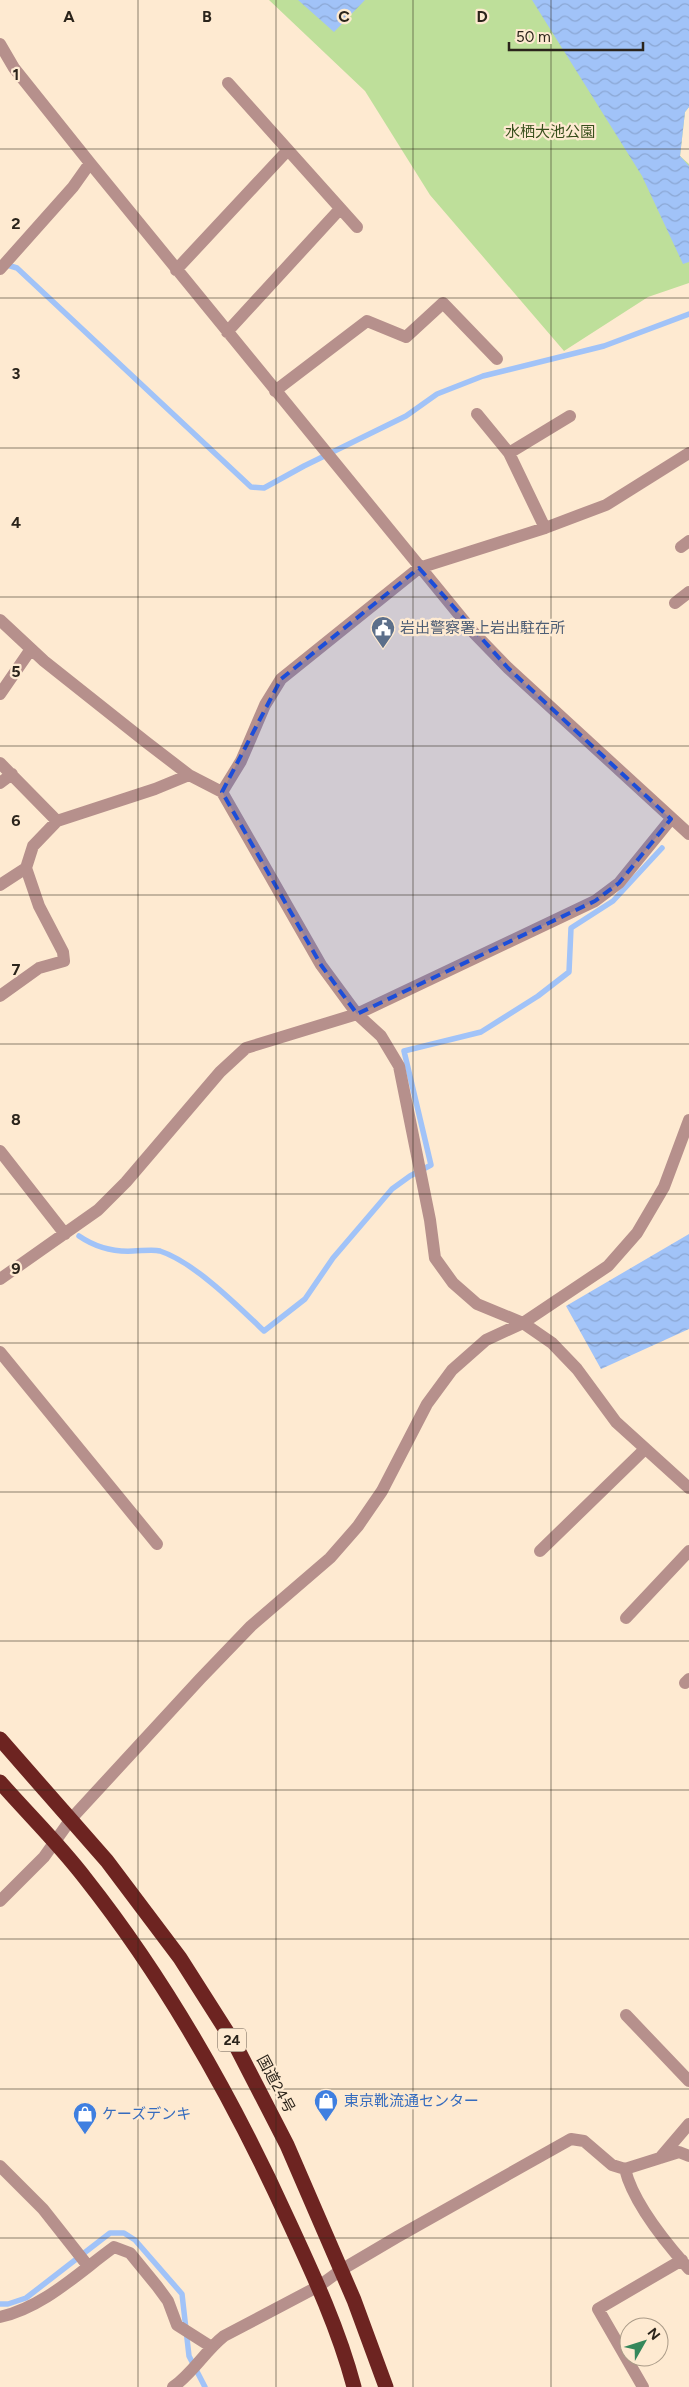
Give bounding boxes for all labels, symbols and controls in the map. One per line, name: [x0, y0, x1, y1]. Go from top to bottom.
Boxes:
text: A: [63, 7, 75, 26]
text: B: [202, 7, 212, 26]
text: C: [338, 7, 350, 26]
text: D: [476, 7, 488, 26]
scale bar: [509, 20, 643, 52]
text: 50 m: [516, 28, 551, 46]
text: 1: [13, 65, 19, 84]
park label: 水栖大池公園: [505, 123, 595, 141]
text: 2: [11, 214, 21, 233]
text: 3: [12, 364, 21, 383]
text: 4: [11, 513, 21, 532]
public building icon: 岩出警察署上岩出駐在所: [370, 615, 396, 649]
place label: 岩出警察署上岩出駐在所: [400, 619, 565, 637]
text: 5: [11, 662, 21, 681]
text: 6: [11, 811, 21, 830]
text: 7: [12, 960, 21, 979]
text: 8: [11, 1110, 21, 1129]
text: 9: [11, 1259, 21, 1278]
road number: 24: [218, 2028, 246, 2052]
street label: 国道24号: [253, 2052, 299, 2116]
shop icon: 東京靴流通センター: [313, 2088, 339, 2122]
place label: 東京靴流通センター: [344, 2092, 479, 2110]
shop icon: ケーズデンキ: [72, 2101, 98, 2135]
place label: ケーズデンキ: [102, 2105, 191, 2123]
north arrow: [619, 2317, 669, 2367]
text: N: [644, 2325, 664, 2344]

